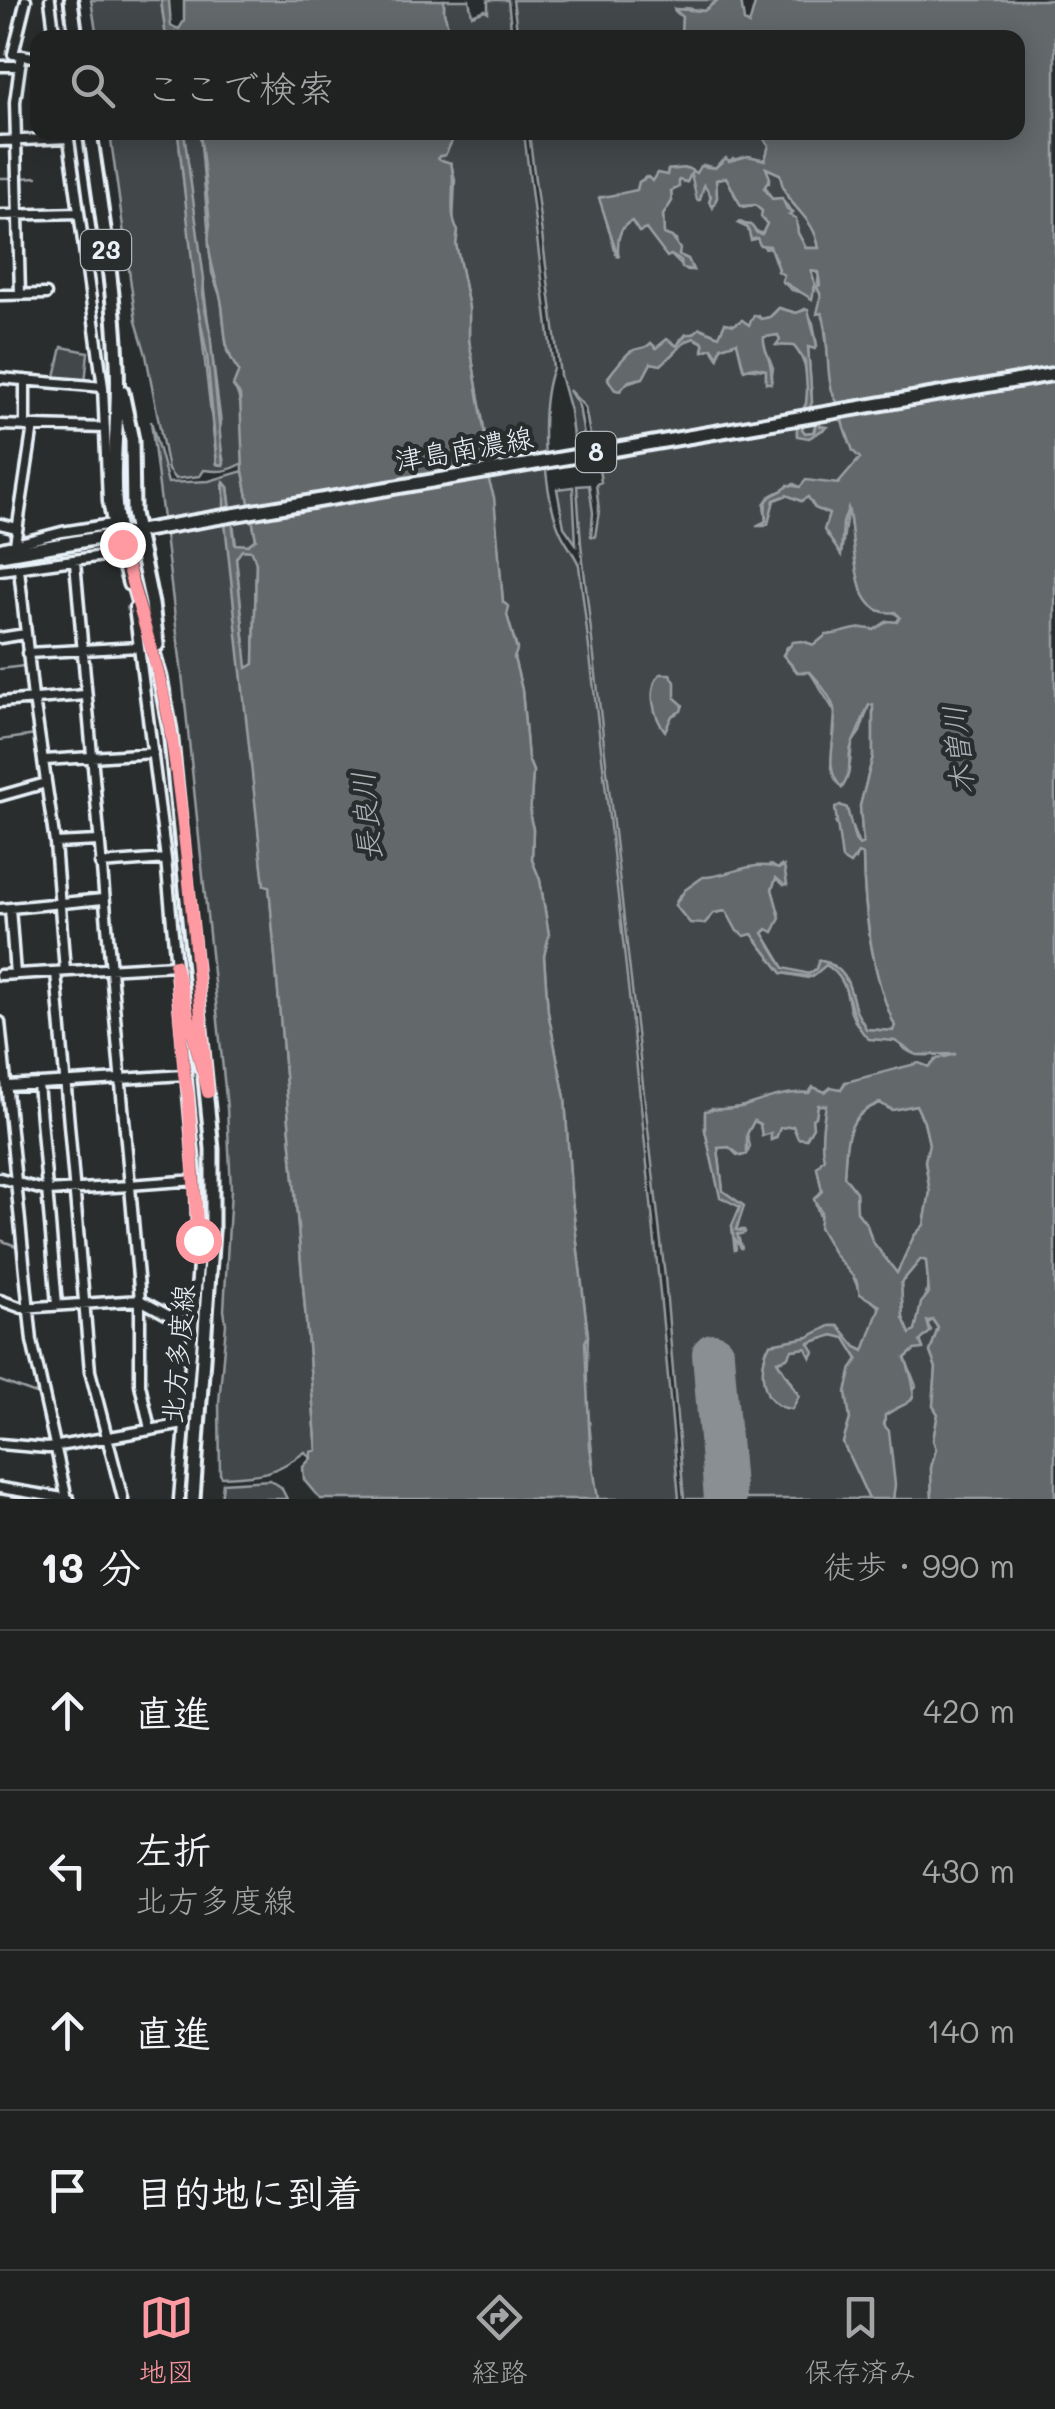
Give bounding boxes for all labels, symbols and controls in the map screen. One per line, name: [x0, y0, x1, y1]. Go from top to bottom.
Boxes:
search box: [30, 30, 1025, 140]
icon: search: [65, 58, 120, 113]
text: ここで検索: [145, 62, 335, 112]
road number: 23: [81, 230, 131, 270]
street label: 津島南濃線: [392, 418, 536, 478]
road number: 8: [576, 432, 616, 472]
route end: [100, 522, 146, 568]
water label: 木曽川: [932, 703, 982, 797]
water label: 長良川: [341, 770, 389, 863]
route start: [176, 1218, 222, 1264]
street label: 北方多度線: [153, 1283, 201, 1425]
text: 13 分: [40, 1539, 141, 1594]
text: 徒歩 · 990 m: [823, 1544, 1015, 1586]
icon: ahead: [40, 1683, 95, 1738]
text: 直進: [135, 1687, 211, 1737]
text: 420 m: [923, 1689, 1015, 1731]
text: 左折: [135, 1824, 211, 1874]
icon: left: [40, 1843, 95, 1898]
text: 430 m: [922, 1849, 1015, 1891]
text: 北方多度線: [135, 1878, 295, 1920]
icon: ahead: [40, 2003, 95, 2058]
text: 直進: [135, 2007, 211, 2057]
text: 140 m: [926, 2009, 1015, 2051]
icon: arrive: [40, 2163, 95, 2218]
text: 目的地に到着: [135, 2167, 363, 2217]
tab: 地図: [138, 2290, 195, 2390]
tab: 経路: [471, 2290, 528, 2390]
tab: 保存済み: [804, 2290, 917, 2390]

